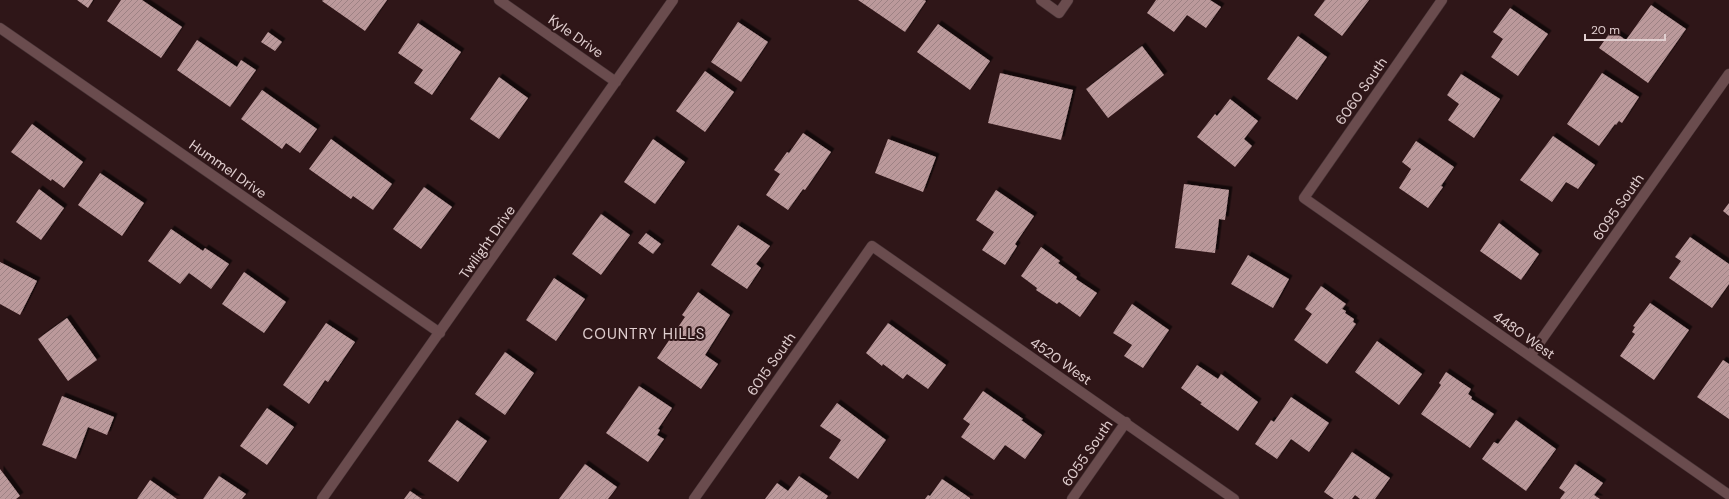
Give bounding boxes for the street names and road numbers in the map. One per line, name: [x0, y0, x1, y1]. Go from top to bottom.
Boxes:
street label: Kyle Drive: [545, 10, 607, 62]
street label: 6060 South: [1331, 54, 1391, 128]
street label: Hummel Drive: [186, 136, 270, 202]
street label: 6095 South: [1588, 170, 1648, 244]
street label: Twilight Drive: [455, 202, 519, 282]
street label: 4480 West: [1489, 307, 1559, 363]
street label: 6015 South: [743, 329, 799, 399]
street label: 4520 West: [1027, 333, 1095, 389]
street label: 6055 South: [1058, 416, 1116, 490]

